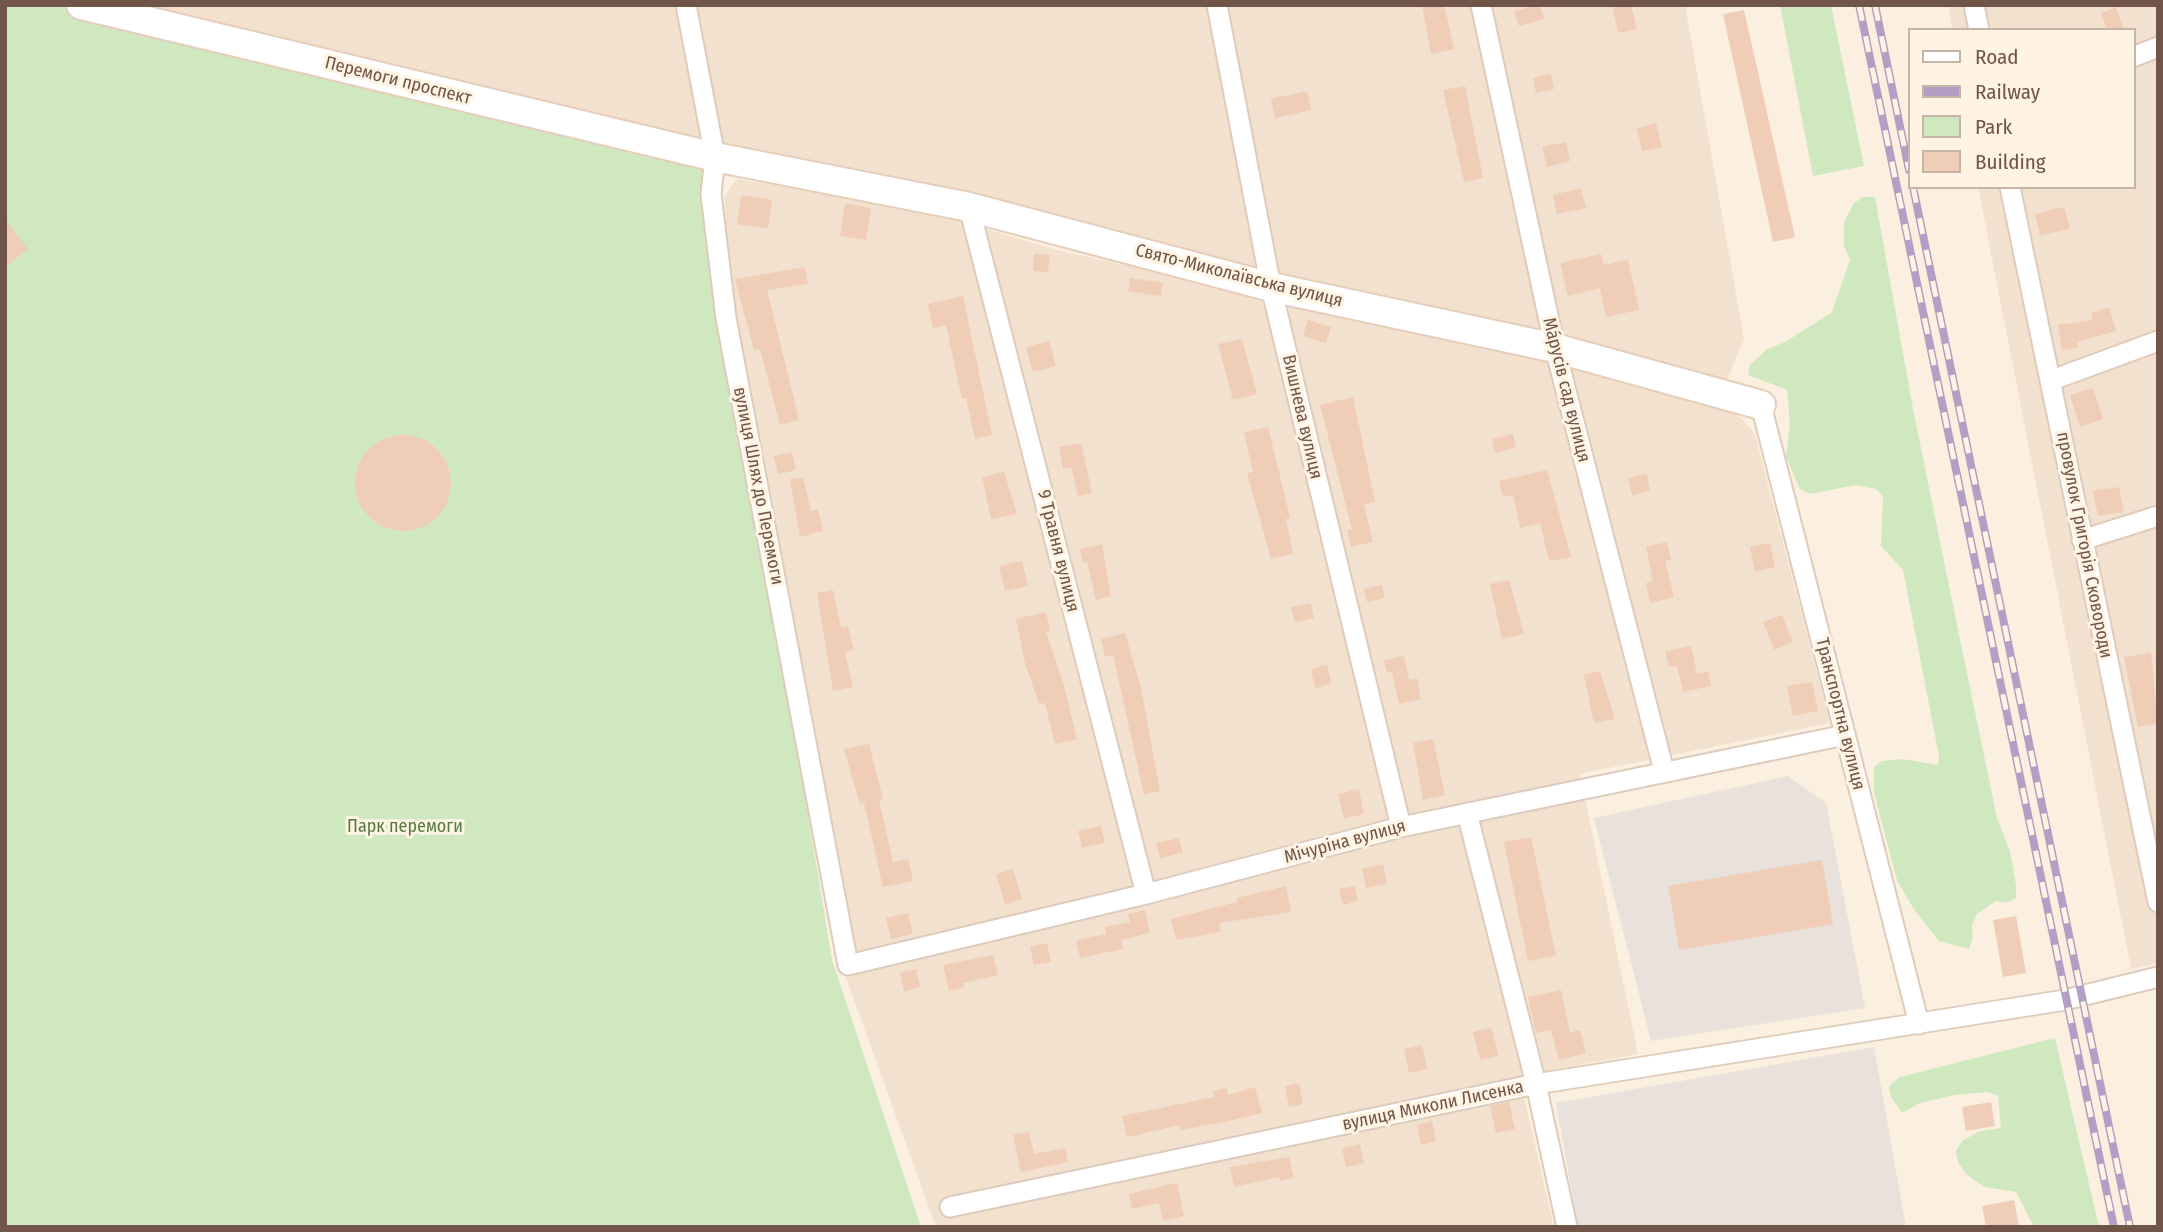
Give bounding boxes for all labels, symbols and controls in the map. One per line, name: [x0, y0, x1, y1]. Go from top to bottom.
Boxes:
legend: [1908, 28, 2135, 189]
text: Road: [1975, 44, 2019, 70]
street label: Перемоги проспект: [323, 52, 473, 110]
text: Railway: [1975, 79, 2040, 105]
text: Park: [1975, 114, 2012, 140]
text: Building: [1975, 149, 2046, 175]
street label: Свято-Миколаївська вулиця: [1133, 240, 1345, 312]
street label: Мáрусів сад вулиця: [1538, 315, 1594, 465]
street label: Вишнева вулиця: [1277, 353, 1327, 481]
street label: вулиця Шлях до Перемоги: [728, 385, 788, 587]
street label: провулок Григорія Сковороди: [2051, 430, 2117, 660]
street label: 9 Травня вулиця: [1032, 488, 1084, 614]
street label: Транспортна вулиця: [1811, 636, 1869, 792]
street label: Мічуріна вулиця: [1282, 815, 1408, 869]
park label: Парк перемоги: [347, 816, 463, 838]
street label: вулиця Миколи Лисенка: [1341, 1076, 1525, 1136]

